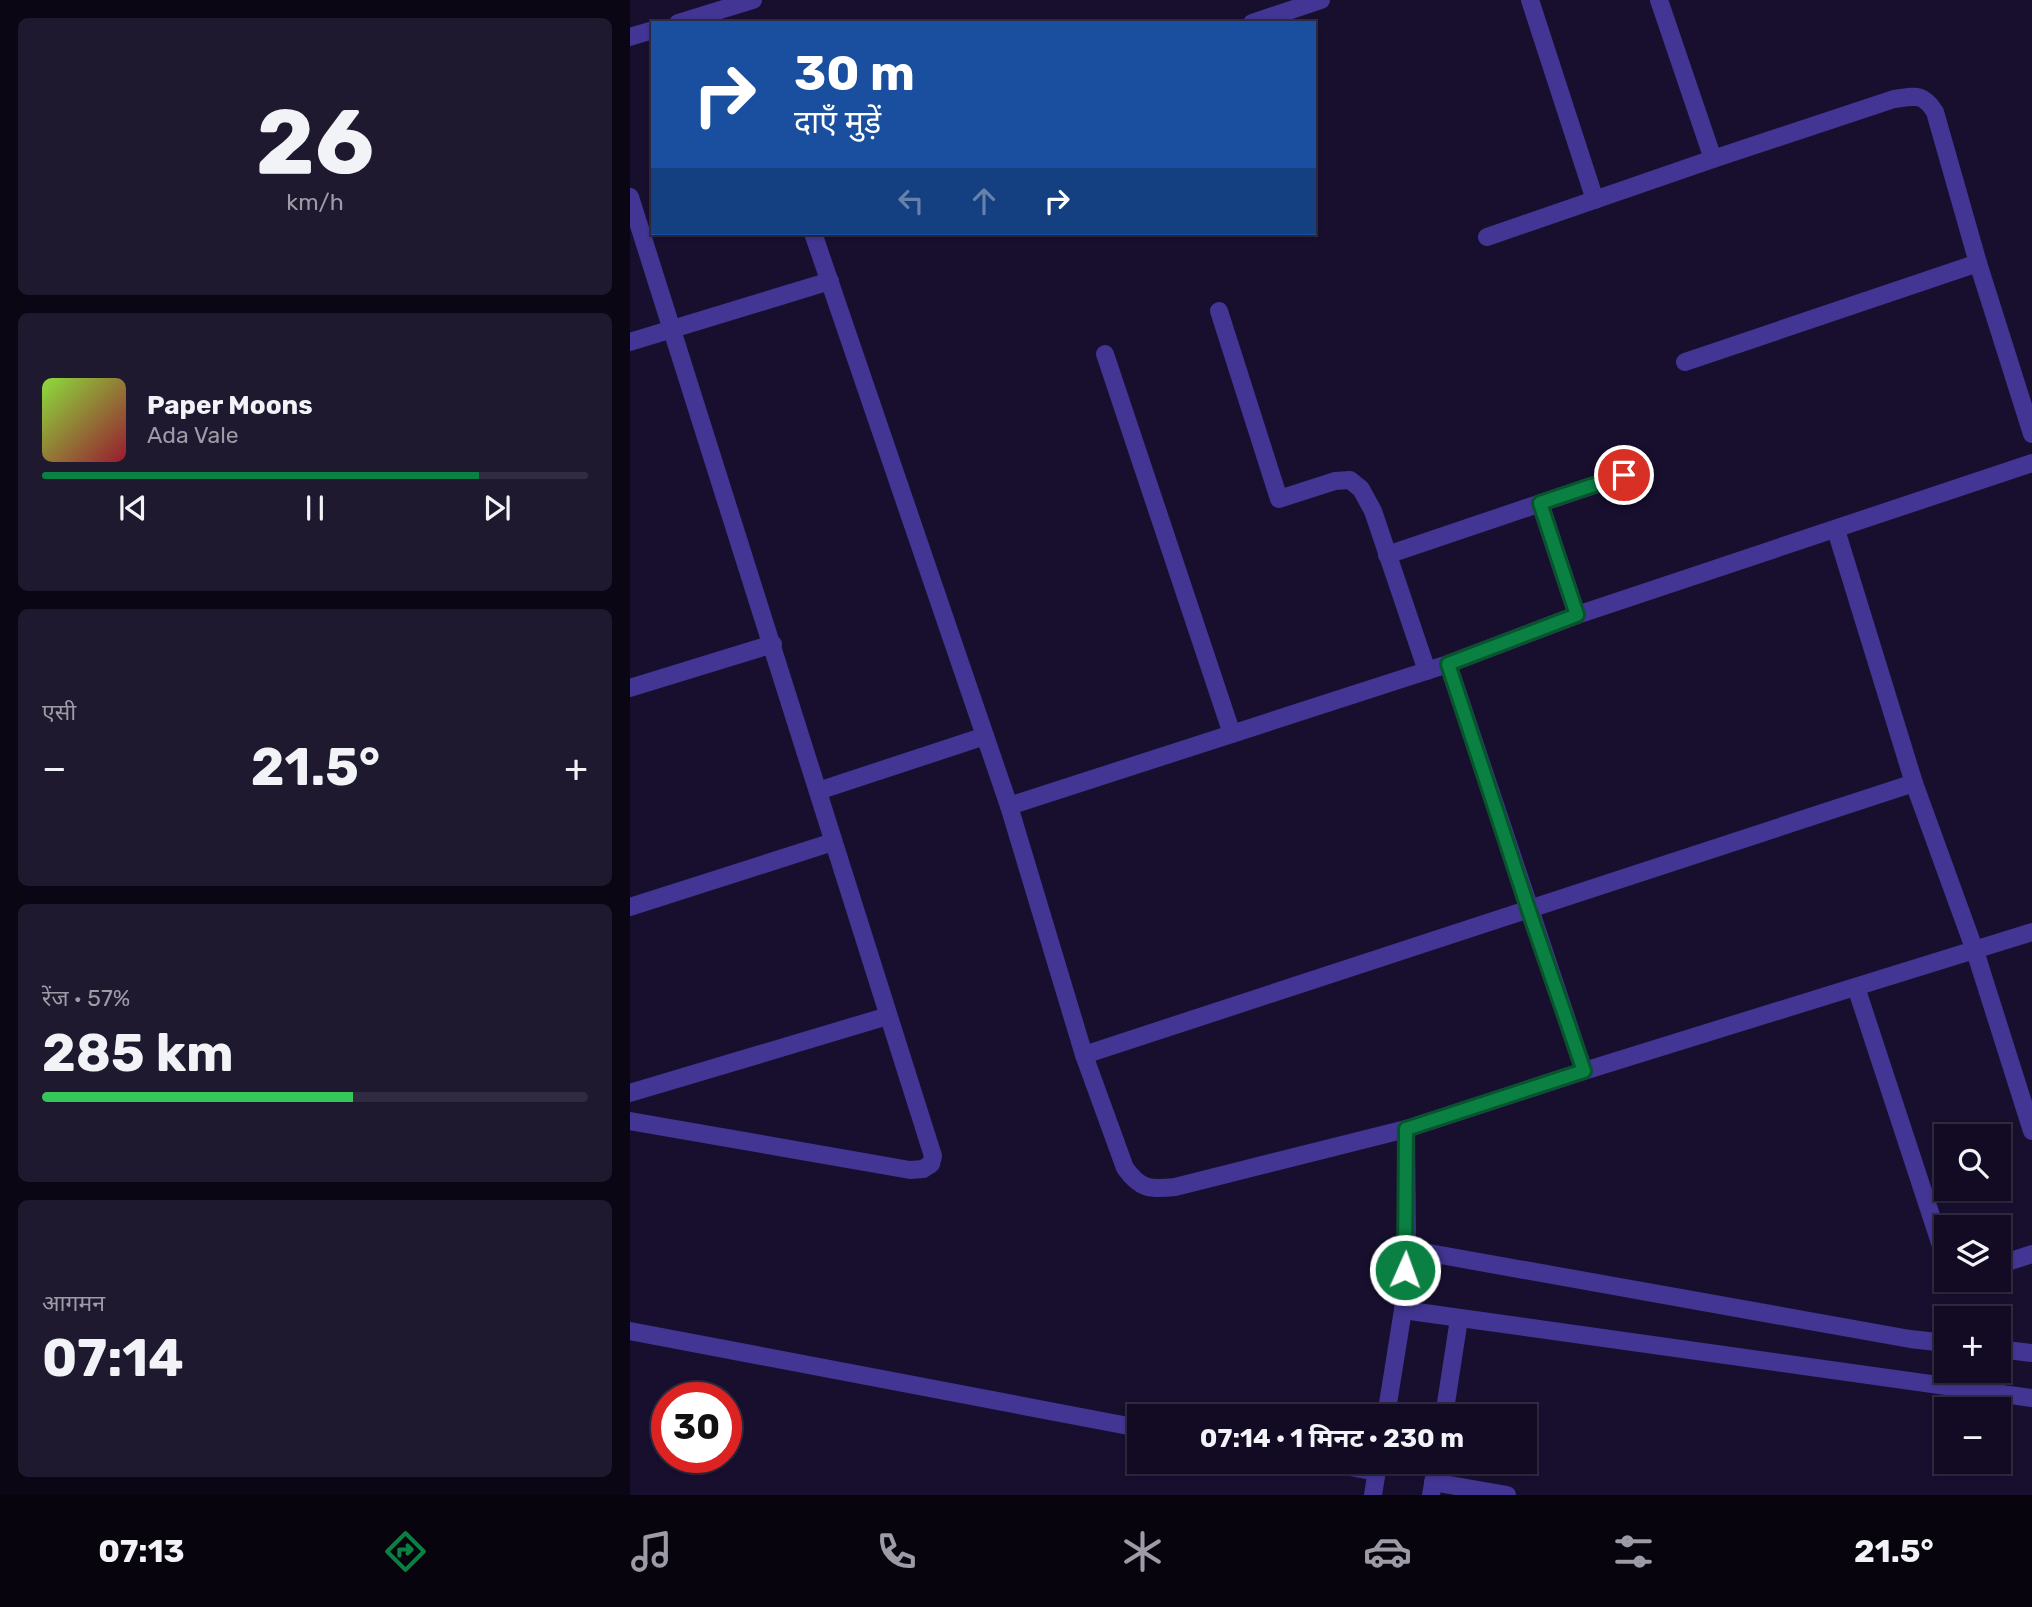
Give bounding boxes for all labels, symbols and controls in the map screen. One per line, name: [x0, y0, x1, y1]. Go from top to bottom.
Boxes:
text: 30 m: [794, 44, 915, 102]
icon: right: [679, 49, 770, 140]
text: 26: [256, 88, 374, 196]
text: दाएँ मुड़ें: [794, 103, 881, 141]
icon: left: [892, 182, 930, 220]
icon: ahead: [965, 182, 1003, 220]
icon: right: [1038, 182, 1076, 220]
text: km/h: [286, 188, 344, 216]
text: Paper Moons: [147, 390, 313, 421]
text: Ada Vale: [147, 421, 239, 449]
pin: [1594, 445, 1654, 505]
icon: arrive: [1605, 456, 1643, 494]
icon: previous: [114, 489, 152, 527]
icon: pause: [296, 489, 334, 527]
icon: next: [478, 489, 516, 527]
text: एसी: [42, 698, 76, 726]
text: 21.5°: [251, 736, 380, 798]
text: −: [42, 745, 67, 791]
text: +: [564, 745, 588, 791]
text: रेंज · 57%: [42, 984, 130, 1012]
text: 285 km: [42, 1022, 234, 1084]
map controls: [1934, 1124, 2011, 1474]
button: search: [1934, 1124, 2011, 1201]
button: layers: [1934, 1215, 2011, 1292]
position arrow: [1368, 1233, 1442, 1307]
text: आगमन: [42, 1289, 105, 1317]
button: +: [1934, 1306, 2011, 1383]
text: 07:14: [42, 1327, 184, 1389]
speed limit sign: 30: [651, 1382, 742, 1473]
button: −: [1934, 1397, 2011, 1474]
text: 07:14 · 1 मिनट · 230 m: [1200, 1423, 1464, 1454]
icon: directions: [381, 1527, 430, 1576]
icon: music: [627, 1527, 676, 1576]
icon: phone: [872, 1527, 921, 1576]
icon: climate: [1118, 1527, 1167, 1576]
icon: car: [1363, 1527, 1412, 1576]
icon: filters: [1609, 1527, 1658, 1576]
text: 07:13: [98, 1532, 185, 1570]
text: 21.5°: [1854, 1532, 1934, 1570]

